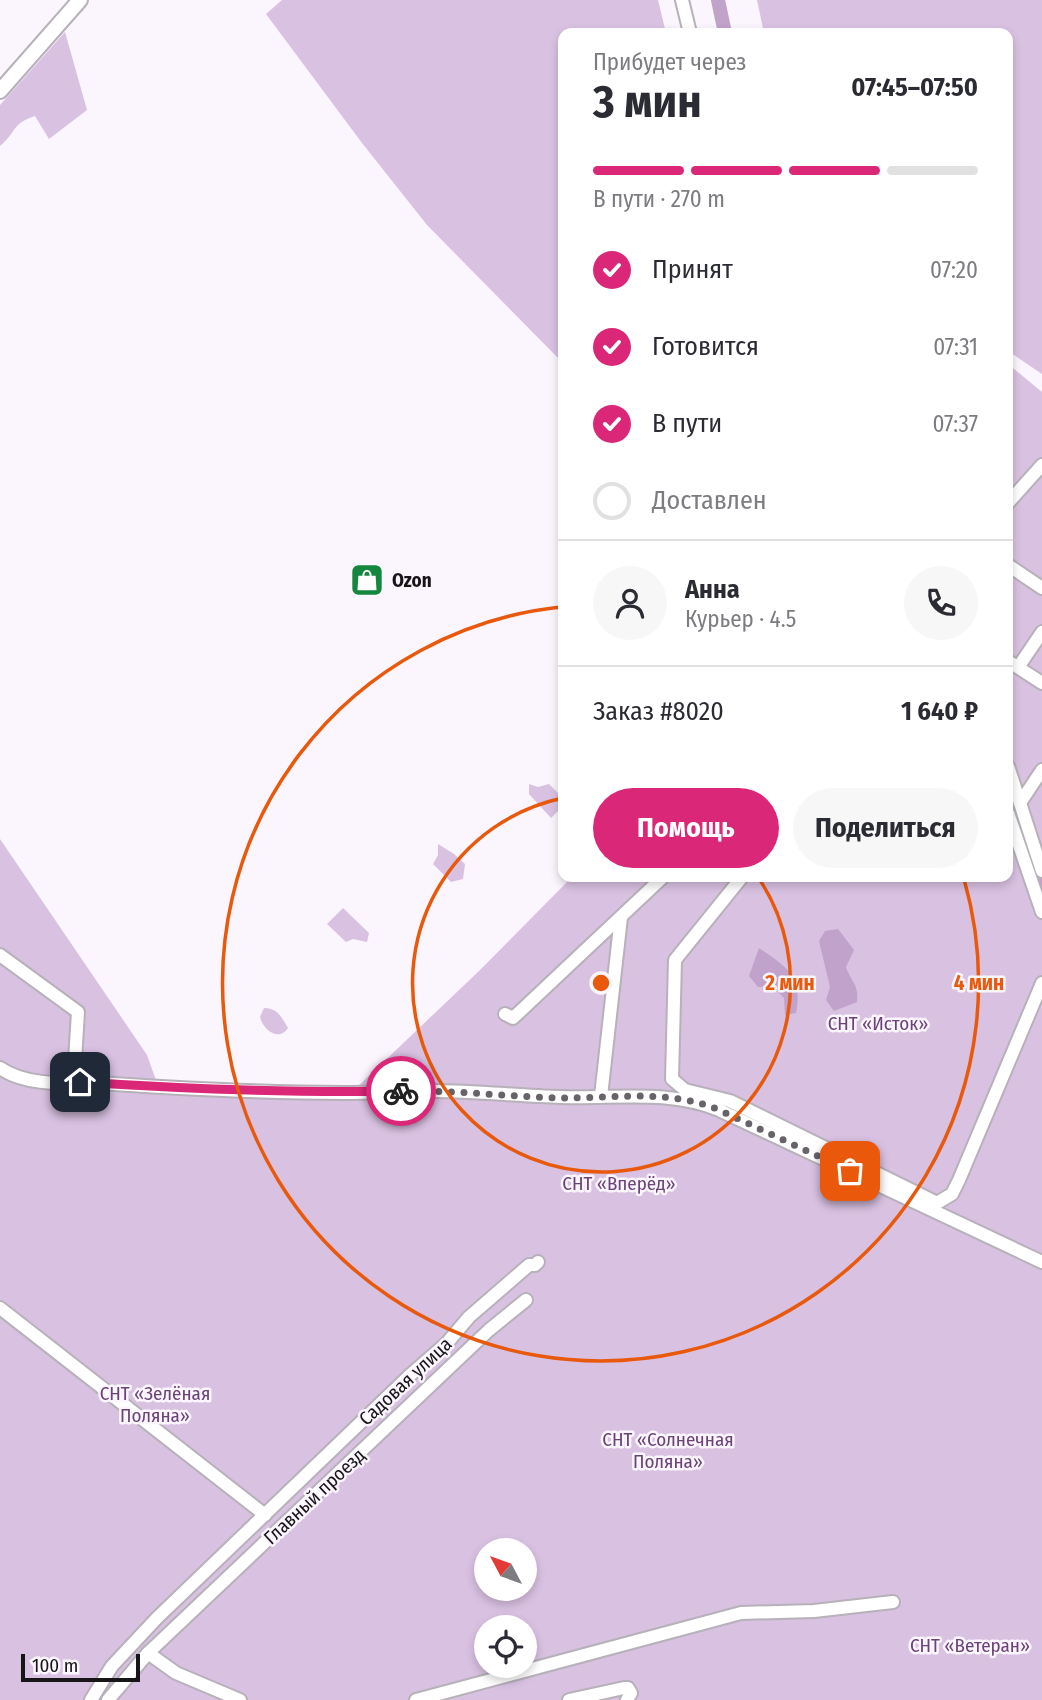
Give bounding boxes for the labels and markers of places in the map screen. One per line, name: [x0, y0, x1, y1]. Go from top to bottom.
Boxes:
shop icon: Ozon: [348, 561, 386, 599]
place label: Ozon: [392, 569, 432, 592]
centre of rings: [589, 971, 613, 995]
pin: [50, 1052, 110, 1112]
pin: [820, 1141, 880, 1201]

